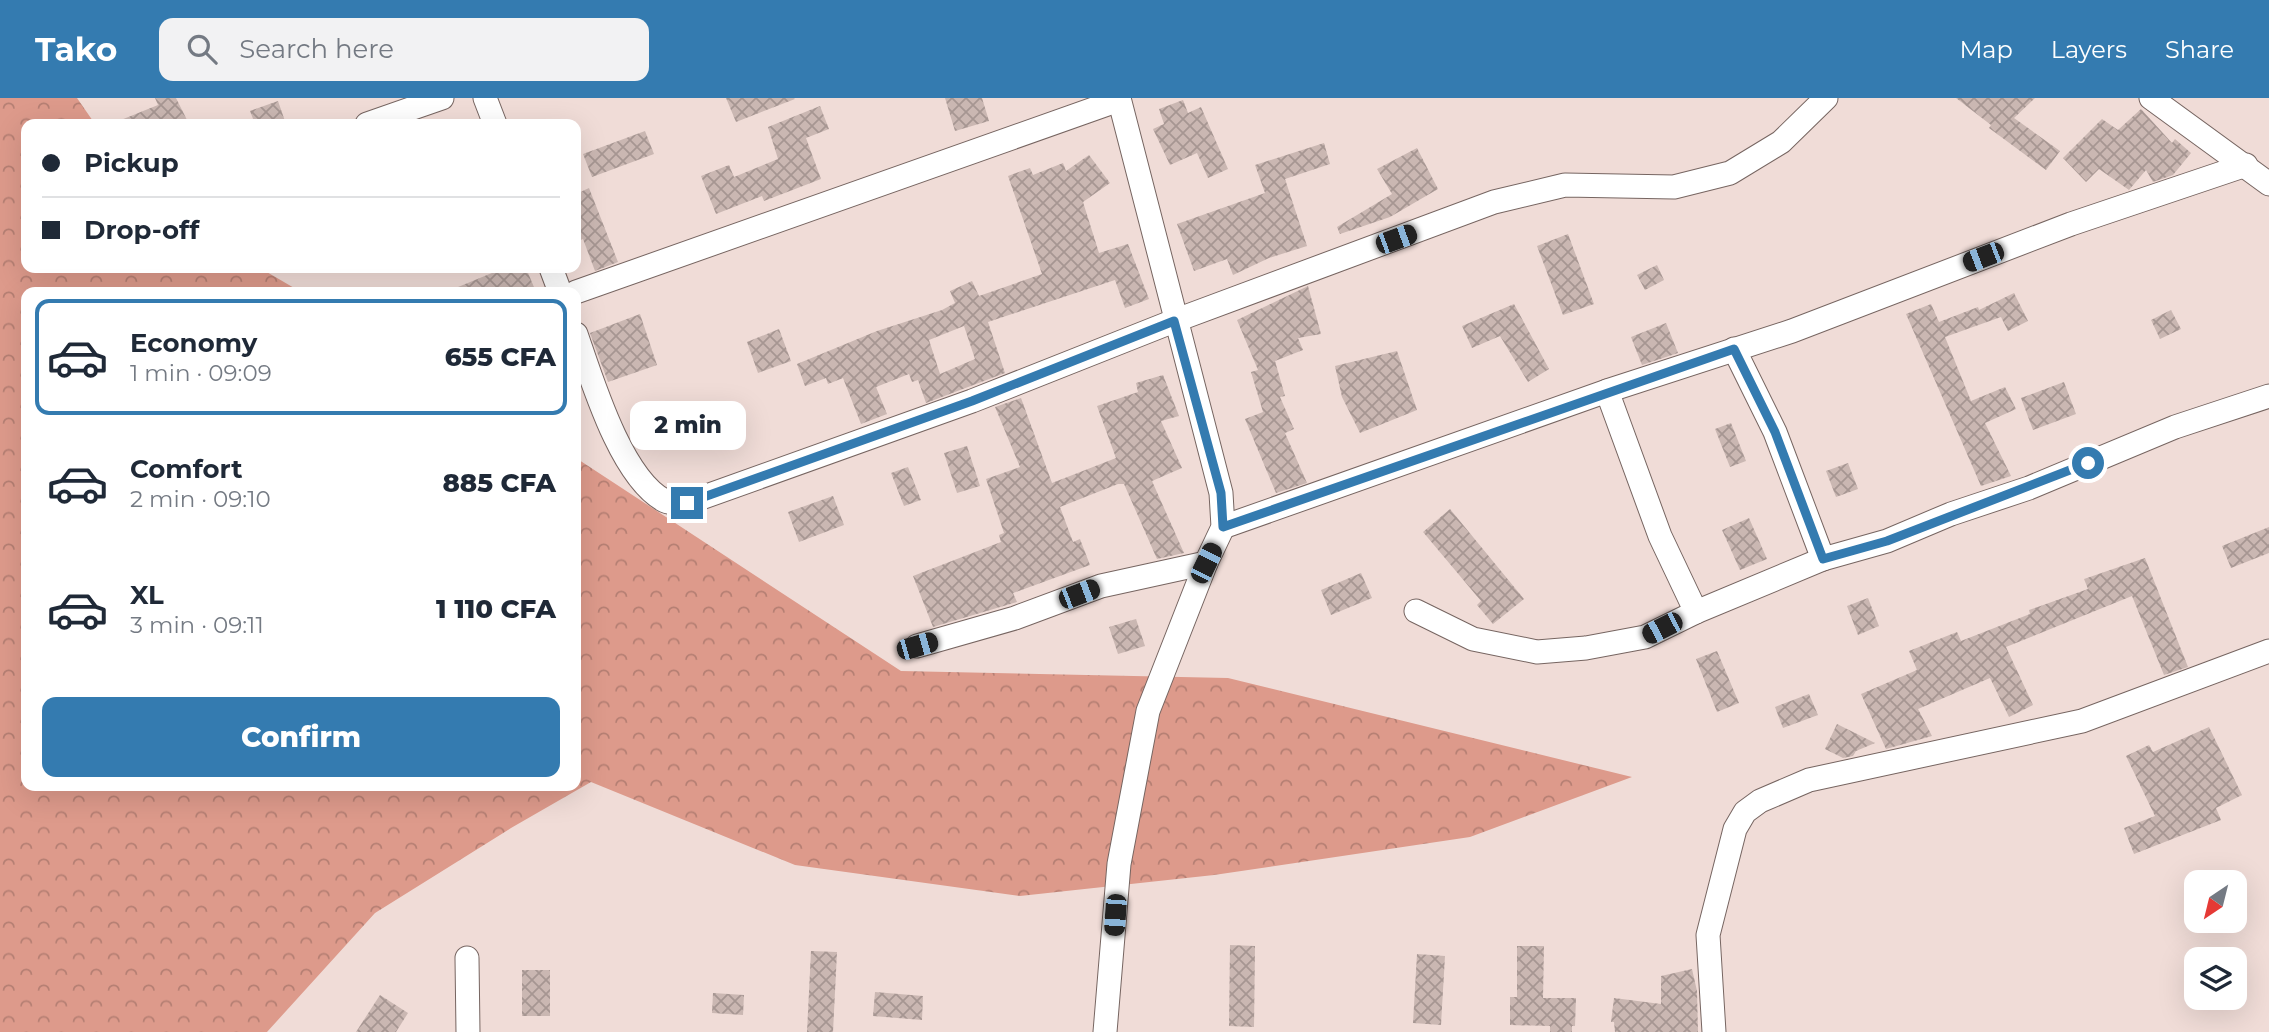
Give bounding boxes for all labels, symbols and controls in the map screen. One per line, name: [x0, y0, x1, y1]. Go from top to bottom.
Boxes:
search box: [159, 18, 649, 81]
text: Tako: [35, 29, 117, 69]
icon: search: [183, 30, 221, 68]
text: Search here: [239, 33, 394, 65]
text: Map: [1959, 35, 2013, 64]
text: Layers: [2051, 35, 2127, 64]
text: Share: [2165, 35, 2234, 64]
text: Pickup: [84, 147, 179, 179]
text: Drop-off: [84, 214, 199, 246]
car: [1373, 222, 1420, 256]
car: [1960, 240, 2007, 274]
icon: car: [46, 326, 109, 389]
text: Economy: [130, 327, 257, 359]
text: 655 CFA: [445, 341, 556, 373]
text: 1 min · 09:09: [130, 359, 272, 387]
callout: 2 min: [629, 402, 745, 450]
text: 2 min: [654, 411, 722, 439]
route start: [2072, 447, 2104, 479]
icon: car: [46, 452, 109, 515]
text: Comfort: [130, 453, 242, 485]
text: 885 CFA: [442, 467, 556, 499]
text: 2 min · 09:10: [130, 485, 271, 513]
route end: [671, 487, 703, 519]
car: [1188, 540, 1225, 586]
car: [1056, 577, 1103, 611]
icon: car: [46, 578, 109, 641]
text: XL: [130, 579, 164, 611]
text: 1 110 CFA: [436, 593, 556, 625]
car: [1639, 609, 1686, 647]
text: 3 min · 09:11: [130, 611, 264, 639]
car: [894, 630, 941, 662]
button: Confirm: [42, 697, 560, 777]
north arrow: [2184, 870, 2247, 933]
map controls: [2184, 870, 2247, 1010]
car: [1104, 893, 1127, 937]
button: layers: [2184, 947, 2247, 1010]

